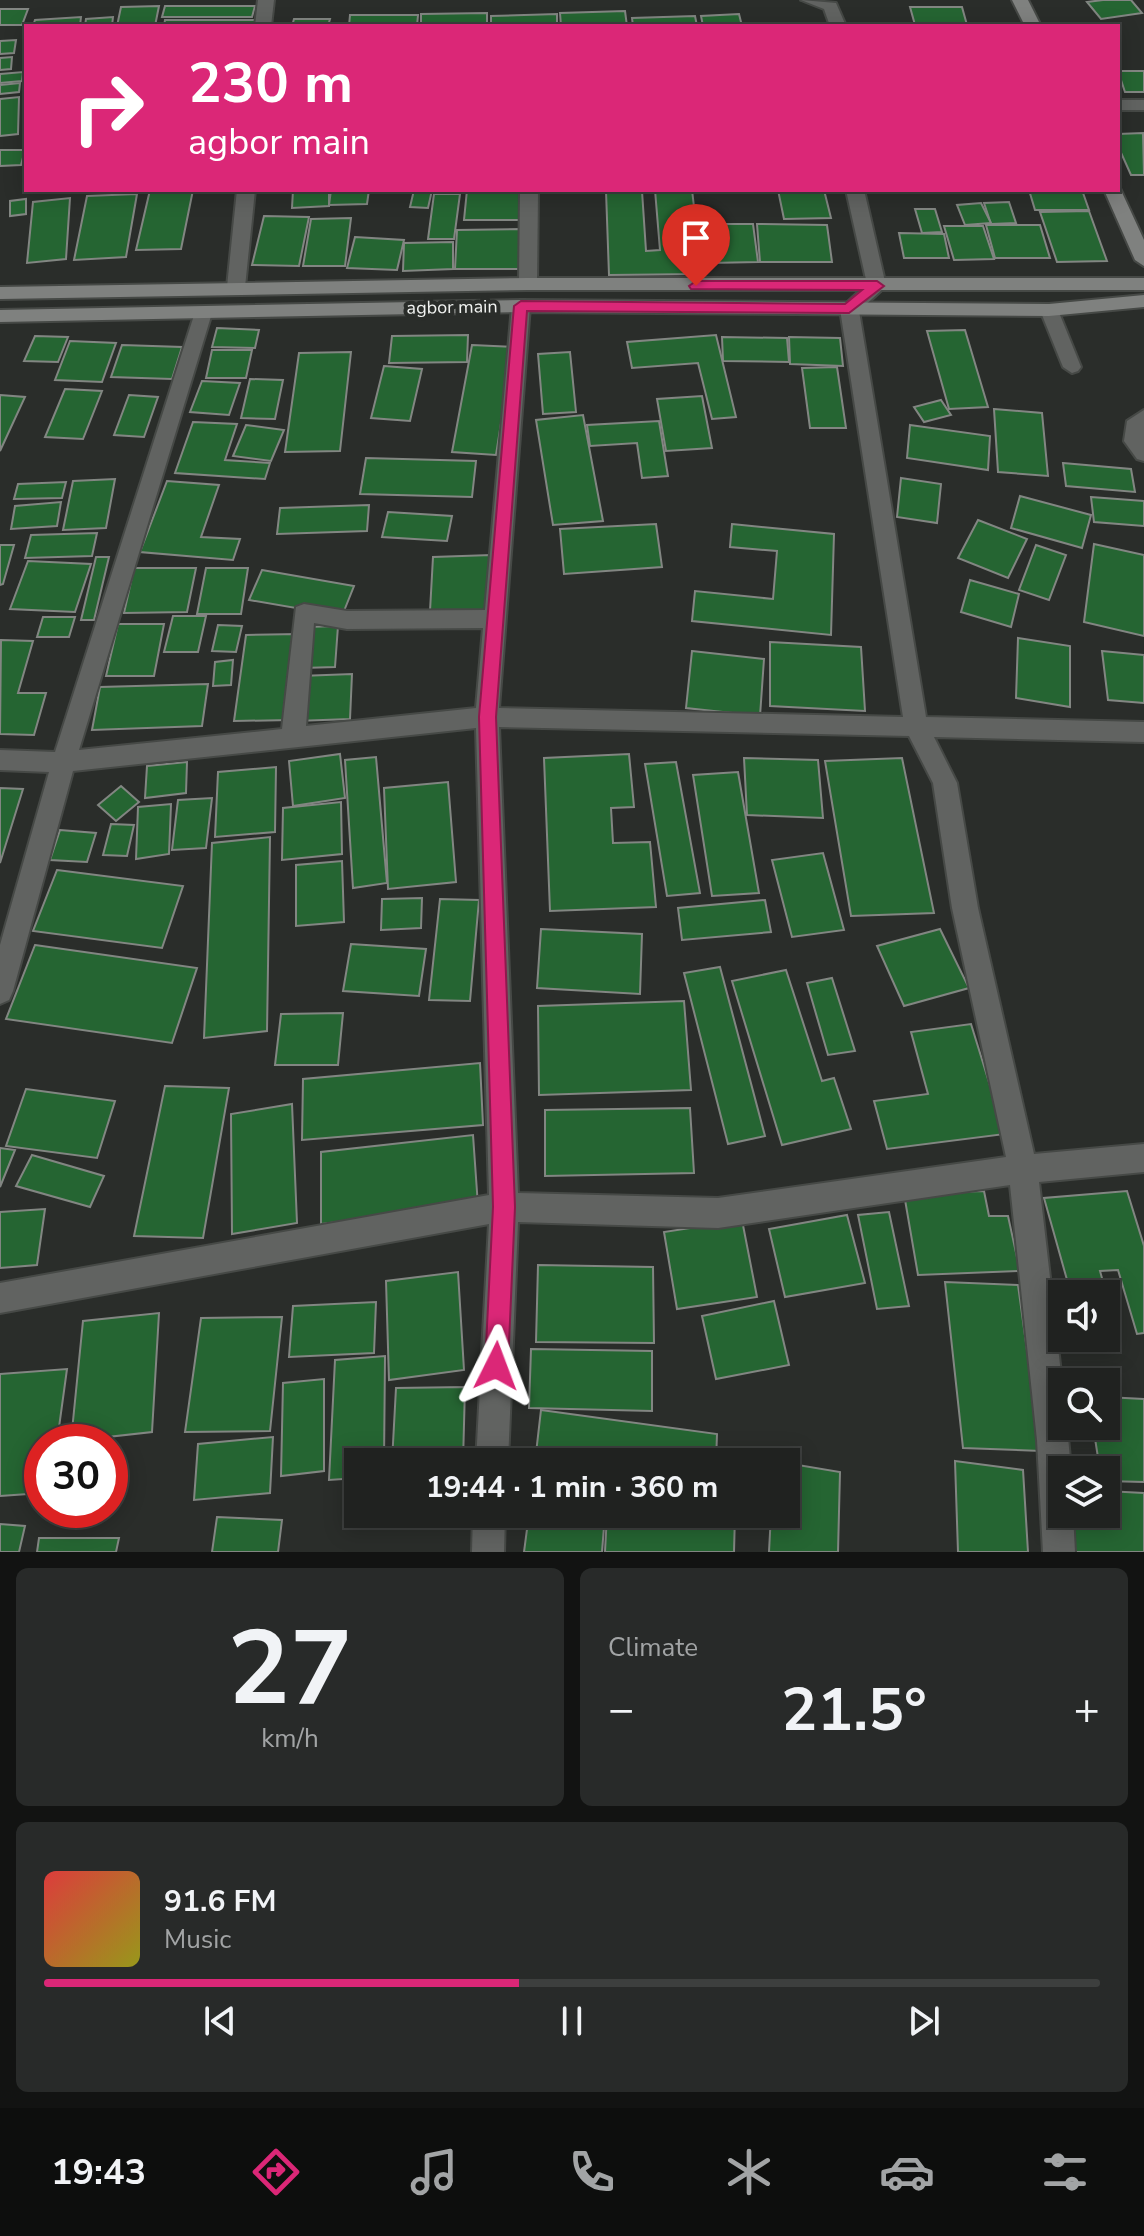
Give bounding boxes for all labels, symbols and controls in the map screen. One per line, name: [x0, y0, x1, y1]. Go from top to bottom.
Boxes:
text: 230 m: [188, 45, 353, 122]
icon: right: [56, 56, 160, 160]
text: agbor main: [188, 118, 370, 167]
pin: [662, 204, 730, 286]
icon: arrive: [674, 216, 718, 260]
street label: agbor main: [406, 294, 498, 320]
map controls: [1048, 1280, 1120, 1528]
button: sound: [1048, 1280, 1120, 1352]
position arrow: [454, 1324, 538, 1408]
button: search: [1048, 1368, 1120, 1440]
speed limit sign: 30: [24, 1424, 128, 1528]
button: layers: [1048, 1456, 1120, 1528]
text: 19:44 · 1 min · 360 m: [426, 1467, 718, 1508]
text: 27: [228, 1598, 352, 1740]
text: Climate: [608, 1630, 698, 1665]
text: 21.5°: [781, 1669, 927, 1751]
text: −: [608, 1680, 634, 1740]
text: +: [1074, 1680, 1100, 1740]
text: km/h: [261, 1721, 319, 1756]
text: 91.6 FM: [164, 1881, 276, 1922]
text: Music: [164, 1922, 231, 1957]
icon: previous: [198, 1999, 242, 2043]
icon: pause: [550, 1999, 594, 2043]
icon: next: [902, 1999, 946, 2043]
icon: directions: [248, 2144, 304, 2200]
icon: music: [406, 2144, 462, 2200]
icon: phone: [564, 2144, 620, 2200]
icon: climate: [721, 2144, 777, 2200]
icon: car: [879, 2144, 935, 2200]
icon: filters: [1037, 2144, 1093, 2200]
text: 19:43: [51, 2148, 146, 2197]

